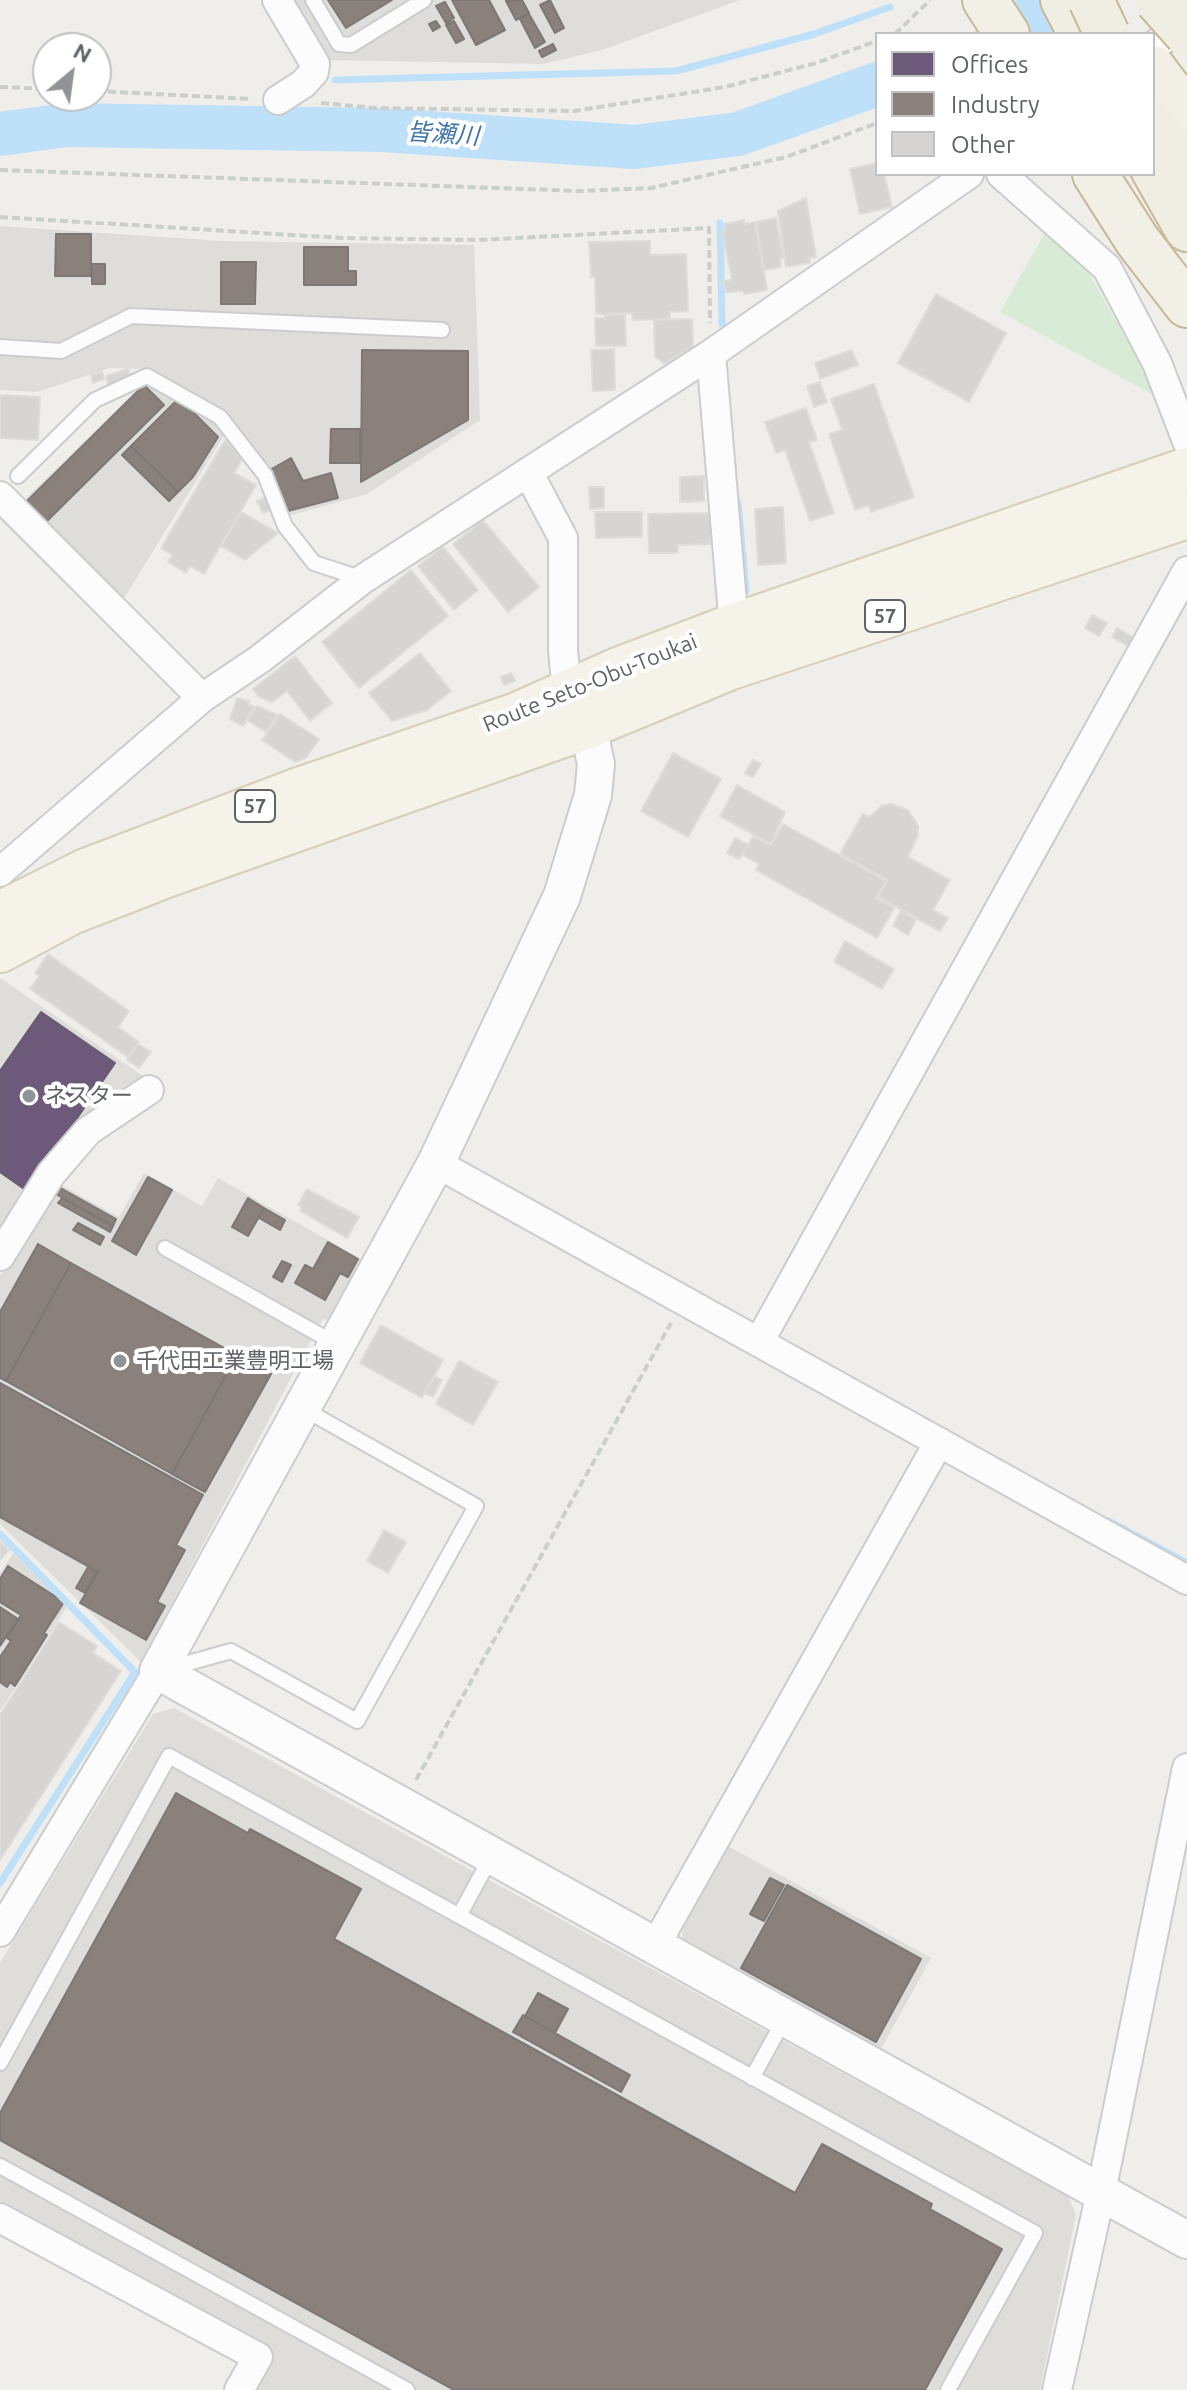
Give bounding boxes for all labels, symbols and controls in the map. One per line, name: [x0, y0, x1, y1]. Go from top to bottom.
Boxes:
north arrow: [32, 32, 112, 112]
legend: [875, 32, 1155, 176]
text: N: [70, 37, 96, 67]
text: Offices: [951, 51, 1029, 78]
text: Industry: [951, 91, 1040, 118]
water label: 皆瀬川: [406, 117, 480, 151]
text: Other: [951, 131, 1015, 158]
road number: 57: [865, 600, 905, 632]
street label: Route Seto-Obu-Toukai: [479, 628, 701, 738]
road number: 57: [235, 790, 275, 822]
place label: ネスター: [45, 1083, 133, 1109]
marker: ネスター: [20, 1087, 38, 1105]
place label: 千代田工業豊明工場: [136, 1348, 334, 1374]
marker: 千代田工業豊明工場: [111, 1352, 129, 1370]

